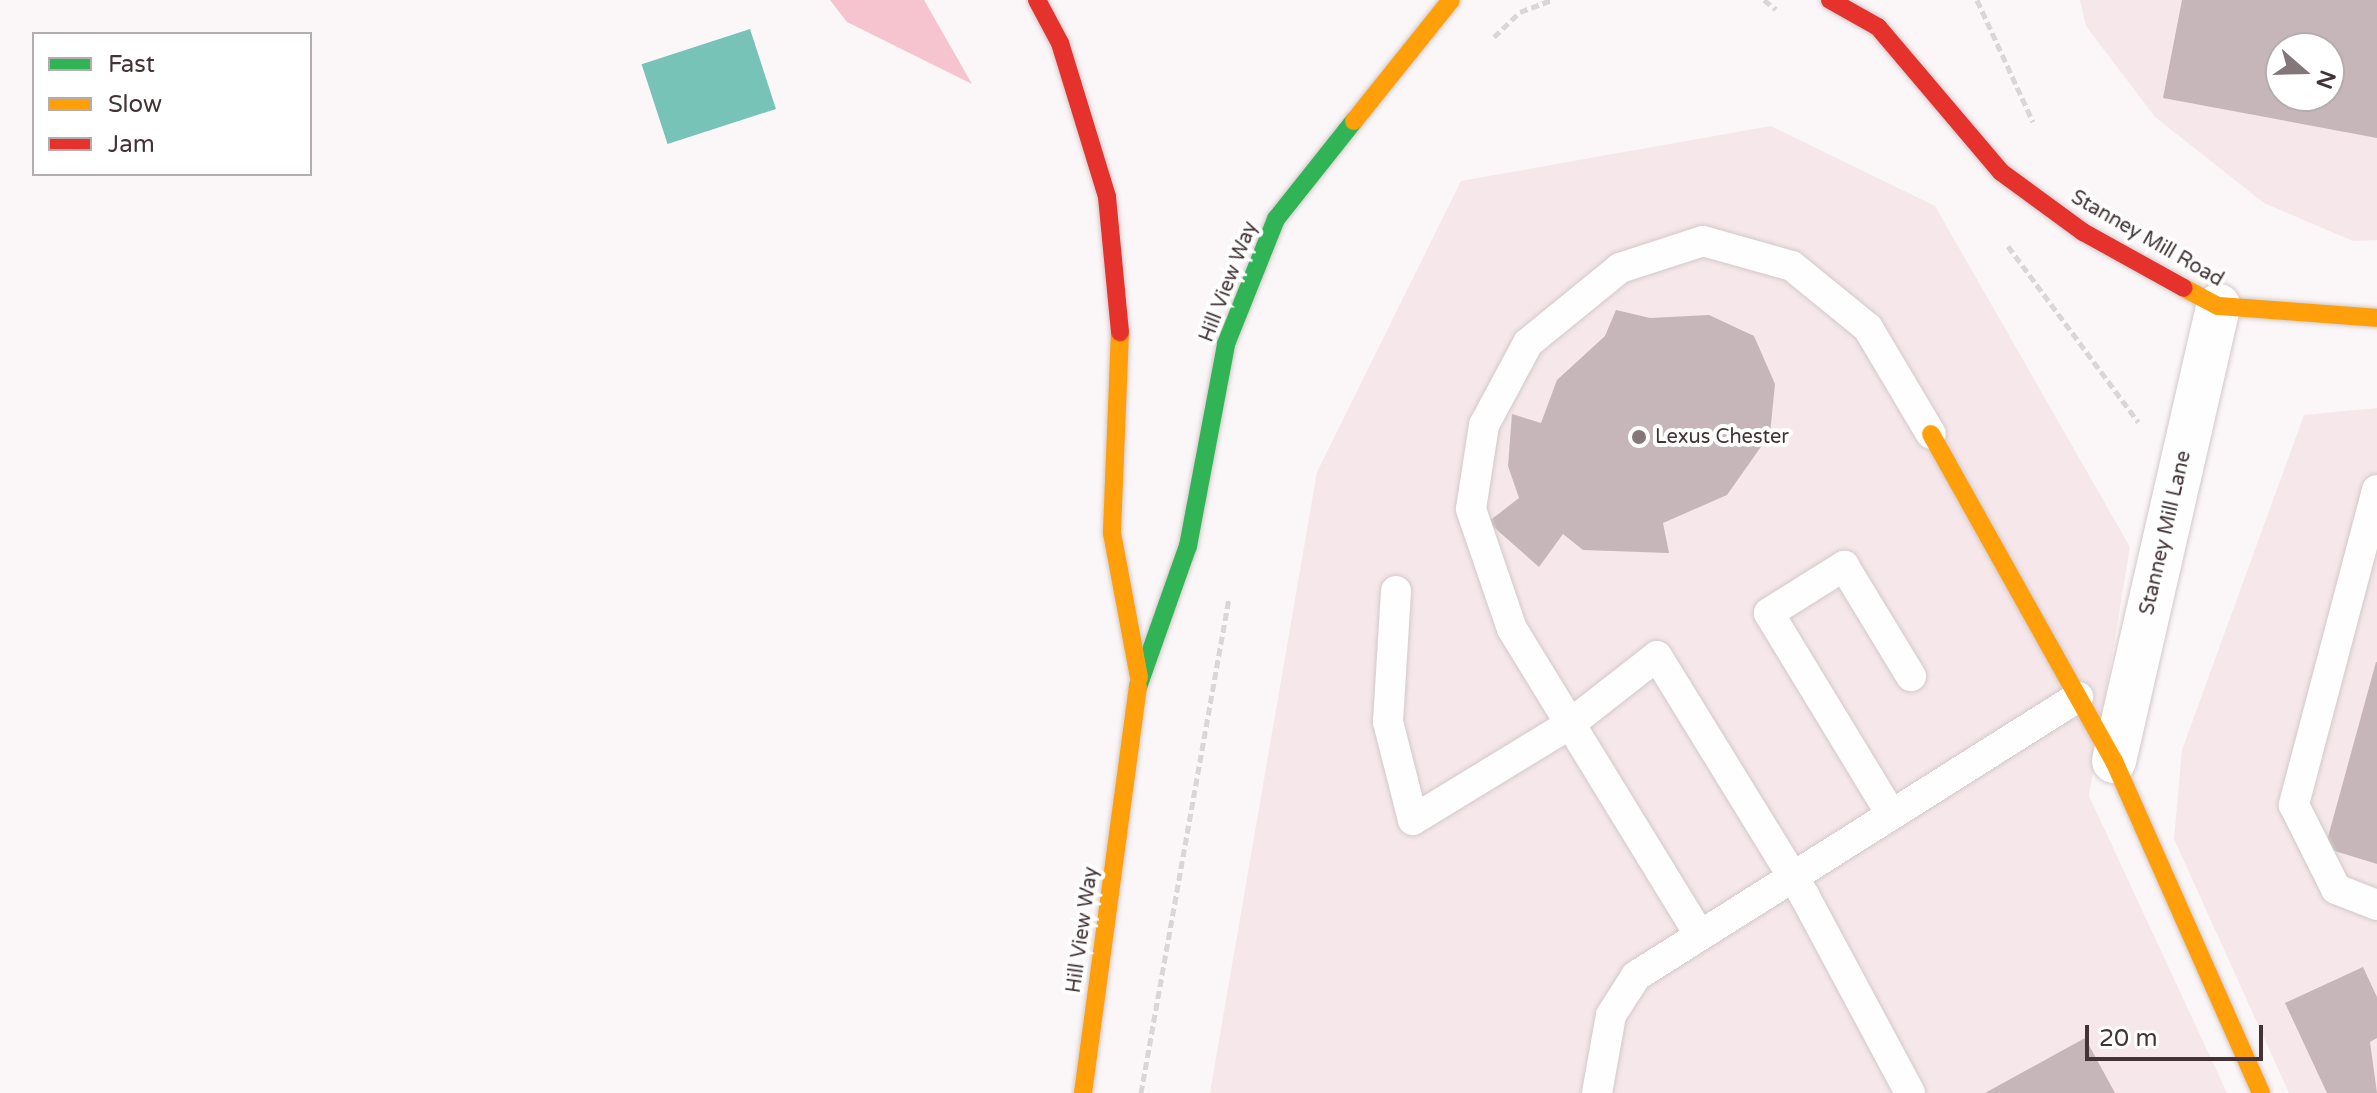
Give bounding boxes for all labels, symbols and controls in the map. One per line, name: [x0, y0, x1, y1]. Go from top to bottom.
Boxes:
legend: [32, 32, 312, 176]
north arrow: [2265, 32, 2345, 112]
text: Fast: [108, 50, 155, 79]
text: N: [2310, 67, 2341, 92]
text: Slow: [108, 90, 162, 119]
text: Jam: [108, 130, 155, 159]
street label: Stanney Mill Road: [2067, 186, 2227, 292]
street label: Hill View Way: [1195, 218, 1263, 346]
place label: Lexus Chester: [1655, 425, 1789, 449]
marker: Lexus Chester: [1630, 428, 1648, 446]
street label: Stanney Mill Lane: [2135, 449, 2197, 617]
street label: Hill View Way: [1062, 865, 1104, 995]
scale bar: [2089, 1009, 2267, 1059]
text: 20 m: [2099, 1024, 2157, 1053]

